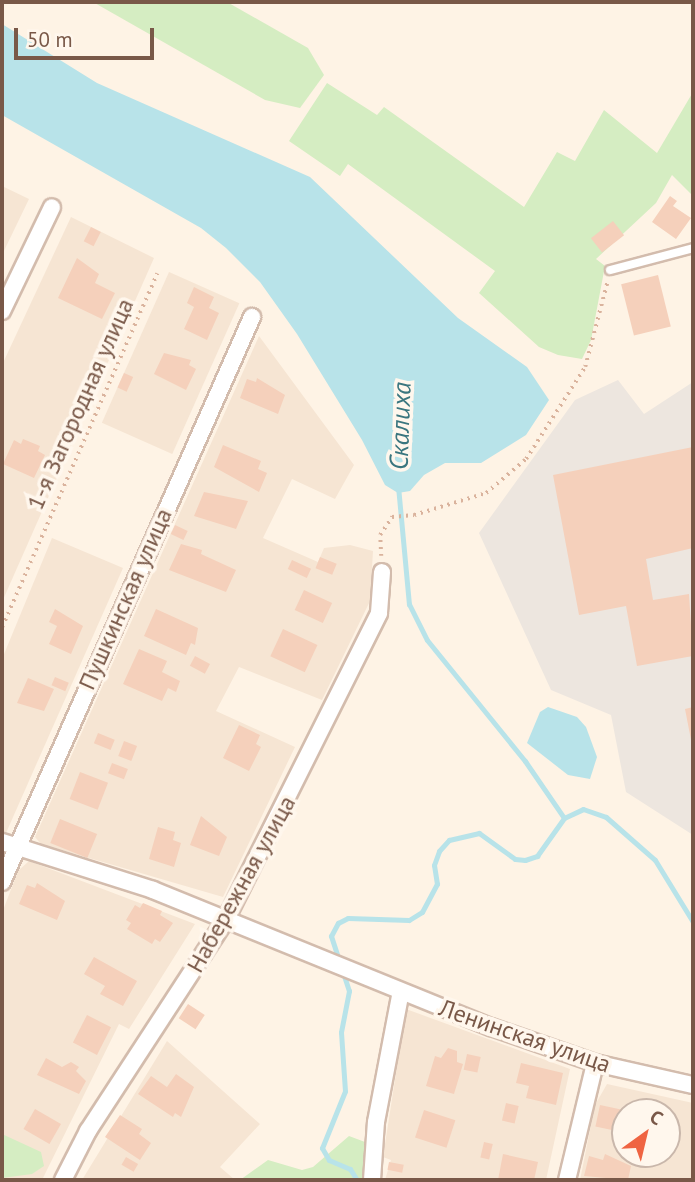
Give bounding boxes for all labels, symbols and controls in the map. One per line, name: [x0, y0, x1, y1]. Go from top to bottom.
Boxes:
scale bar: [18, 14, 158, 58]
text: 50 m: [27, 26, 73, 53]
street label: 1-я Загородная улица: [20, 294, 140, 514]
water label: Скалиха: [383, 381, 417, 471]
street label: Пушкинская улица: [72, 504, 178, 694]
street label: Набережная улица: [180, 791, 302, 977]
street label: Ленинская улица: [436, 993, 614, 1079]
north arrow: [611, 1098, 681, 1168]
text: С: [646, 1104, 668, 1130]

